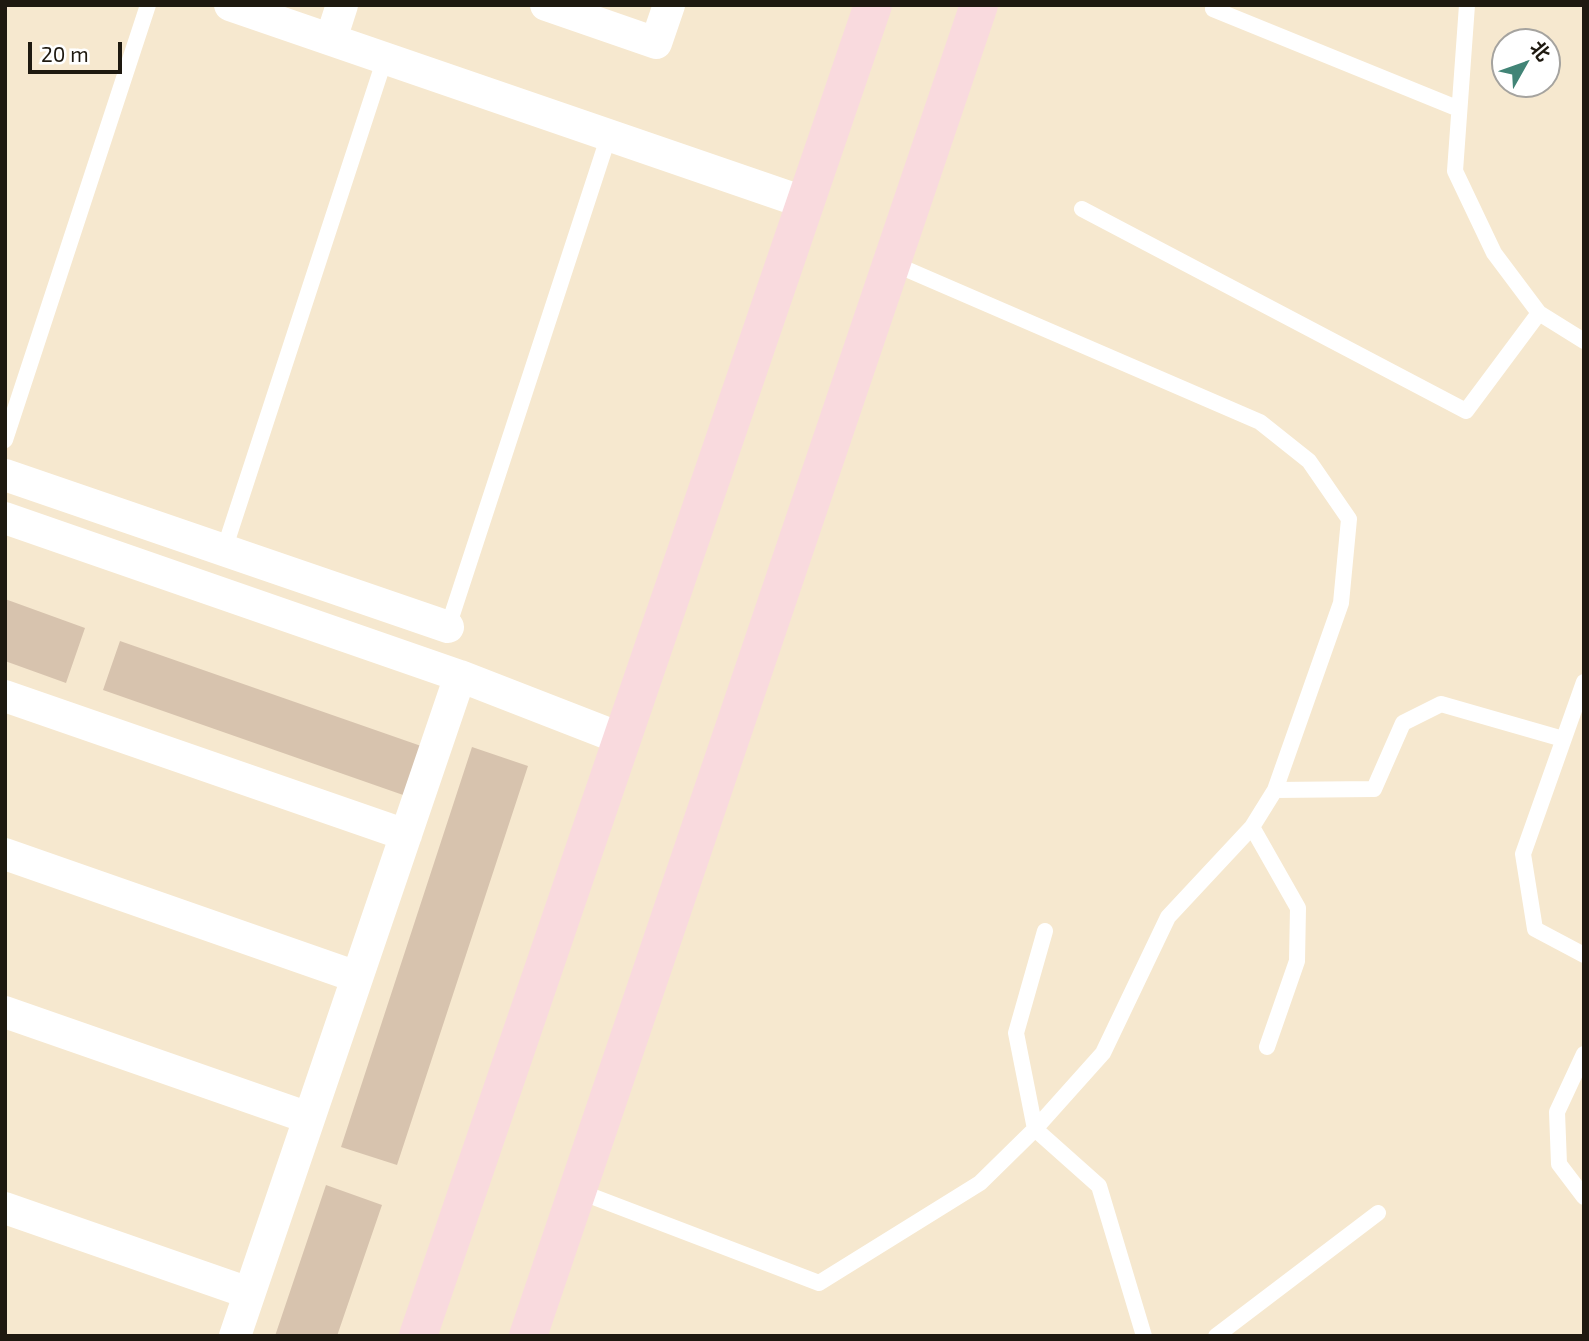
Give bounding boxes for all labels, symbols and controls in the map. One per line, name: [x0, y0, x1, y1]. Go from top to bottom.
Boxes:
scale bar: [32, 28, 126, 72]
north arrow: [1491, 28, 1561, 98]
text: 北: [1526, 36, 1556, 65]
text: 20 m: [41, 41, 89, 66]

